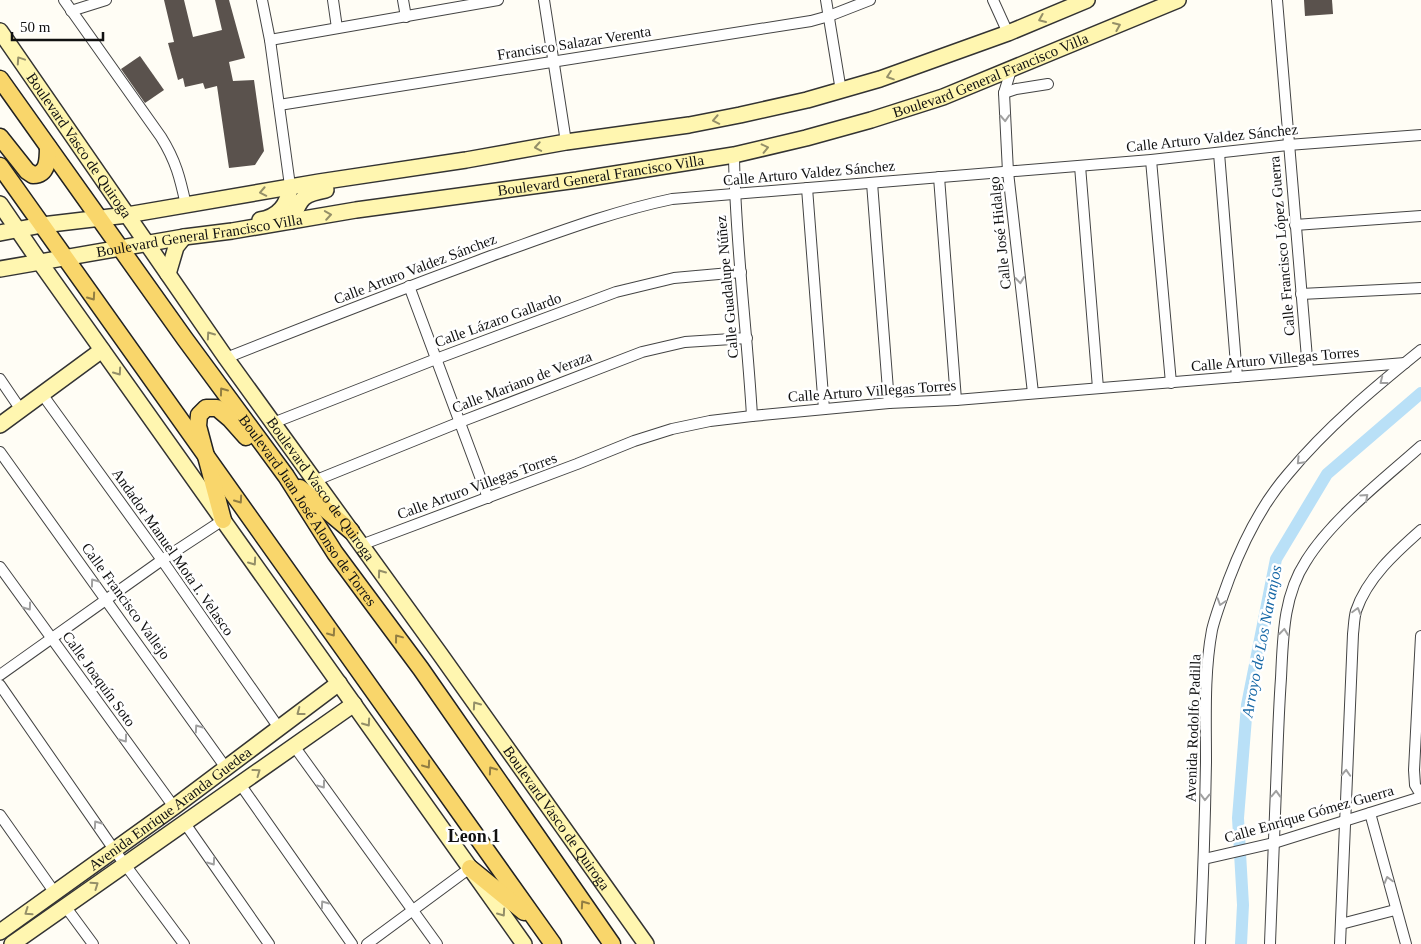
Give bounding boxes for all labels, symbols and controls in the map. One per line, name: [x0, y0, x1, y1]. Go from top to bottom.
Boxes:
scale bar: [12, 10, 104, 42]
one-way arrow: [1038, 12, 1047, 23]
text: 50 m: [20, 19, 51, 35]
one-way arrow: [1112, 21, 1120, 31]
street label: Francisco Salazar Verenta: [496, 23, 652, 63]
street label: Boulevard General Francisco Villa: [891, 30, 1091, 121]
one-way arrow: [17, 56, 26, 66]
street label: Boulevard Vasco de Quiroga: [23, 70, 135, 221]
one-way arrow: [886, 70, 895, 80]
one-way arrow: [711, 114, 720, 125]
one-way arrow: [999, 114, 1010, 122]
street label: Calle Arturo Valdez Sánchez: [1125, 121, 1299, 155]
one-way arrow: [533, 141, 542, 151]
one-way arrow: [761, 143, 770, 154]
street label: Boulevard General Francisco Villa: [496, 152, 705, 199]
street label: Calle Francisco López Guerra: [1266, 155, 1298, 337]
street label: Calle Arturo Valdez Sánchez: [722, 157, 896, 188]
street label: Calle José Hidalgo: [986, 176, 1014, 290]
one-way arrow: [258, 187, 267, 197]
street label: Boulevard General Francisco Villa: [95, 211, 304, 260]
one-way arrow: [324, 211, 332, 221]
street label: Calle Guadalupe Núñez: [713, 215, 741, 359]
street label: Calle Arturo Valdez Sánchez: [332, 230, 499, 307]
one-way arrow: [1014, 276, 1025, 284]
street label: Calle Lázaro Gallardo: [433, 290, 563, 350]
one-way arrow: [86, 291, 95, 301]
one-way arrow: [207, 331, 216, 341]
street label: Calle Arturo Villegas Torres: [1190, 344, 1360, 374]
street label: Calle Mariano de Veraza: [450, 348, 594, 416]
one-way arrow: [112, 366, 121, 376]
one-way arrow: [1380, 375, 1389, 383]
street label: Calle Arturo Villegas Torres: [787, 377, 957, 405]
one-way arrow: [220, 387, 229, 397]
street label: Boulevard Juan José Alonso de Torres: [236, 412, 380, 609]
street label: Boulevard Vasco de Quiroga: [264, 414, 378, 564]
street label: Calle Arturo Villegas Torres: [395, 450, 559, 522]
one-way arrow: [1297, 455, 1306, 464]
street label: Andador Manuel Mota I. Velasco: [109, 465, 237, 639]
one-way arrow: [233, 494, 242, 504]
one-way arrow: [1359, 494, 1368, 503]
street label: Calle Francisco Vallejo: [78, 540, 174, 662]
one-way arrow: [247, 556, 256, 566]
water label: Arroyo de Los Naranjos: [1238, 564, 1286, 720]
one-way arrow: [378, 569, 387, 578]
one-way arrow: [91, 578, 100, 588]
one-way arrow: [1216, 597, 1226, 605]
one-way arrow: [23, 601, 31, 610]
one-way arrow: [1352, 608, 1362, 616]
one-way arrow: [327, 627, 335, 636]
one-way arrow: [1278, 627, 1289, 635]
street label: Calle Joaquín Soto: [59, 628, 139, 730]
one-way arrow: [395, 634, 404, 644]
street label: Avenida Rodolfo Padilla: [1182, 653, 1204, 802]
one-way arrow: [473, 701, 482, 710]
one-way arrow: [297, 707, 306, 715]
one-way arrow: [361, 717, 370, 727]
one-way arrow: [195, 725, 204, 734]
one-way arrow: [118, 733, 127, 742]
street label: Boulevard Vasco de Quiroga: [500, 743, 613, 893]
street label: Avenida Enrique Aranda Guedea: [86, 744, 255, 874]
one-way arrow: [421, 759, 429, 768]
one-way arrow: [489, 767, 498, 776]
one-way arrow: [251, 769, 261, 778]
one-way arrow: [1341, 769, 1352, 777]
one-way arrow: [316, 779, 325, 789]
street label: Calle Enrique Gómez Guerra: [1223, 782, 1396, 846]
one-way arrow: [1270, 790, 1281, 798]
one-way arrow: [1200, 794, 1210, 802]
one-way arrow: [94, 821, 103, 830]
district label: Leon 1: [448, 826, 500, 846]
one-way arrow: [206, 856, 215, 866]
one-way arrow: [1383, 877, 1393, 885]
one-way arrow: [89, 882, 99, 891]
one-way arrow: [321, 900, 330, 910]
one-way arrow: [581, 900, 590, 910]
one-way arrow: [24, 906, 34, 915]
one-way arrow: [496, 907, 505, 916]

